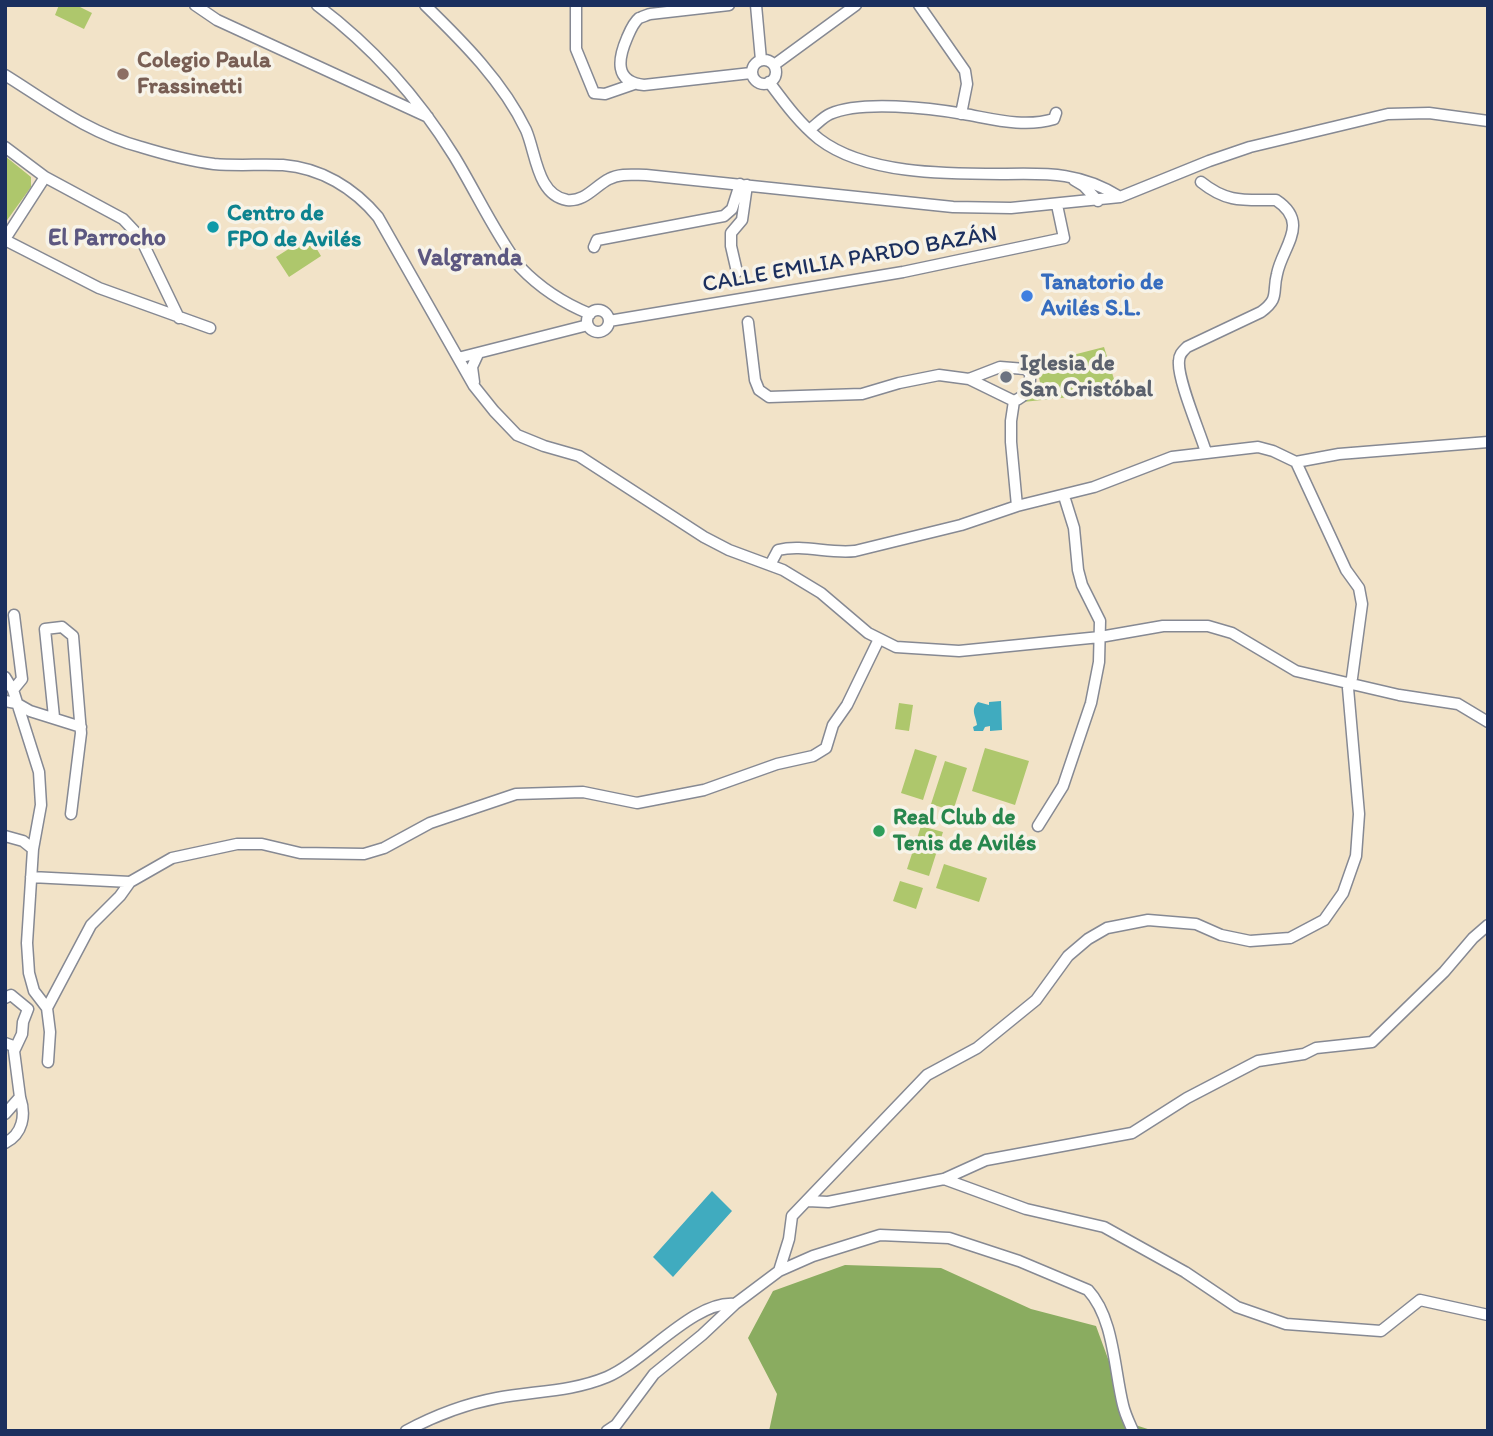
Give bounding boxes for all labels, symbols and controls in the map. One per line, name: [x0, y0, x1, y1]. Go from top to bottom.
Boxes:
place label: Colegio Paula Frassinetti: [137, 47, 271, 101]
marker: Colegio Paula Frassinetti: [115, 66, 131, 82]
place label: Centro de FPO de Avilés: [227, 200, 361, 254]
marker: Centro de FPO de Avilés: [205, 219, 221, 235]
street label: CALLE EMILIA PARDO BAZÁN: [700, 220, 1000, 300]
district label: El Parrocho: [48, 225, 166, 253]
district label: Valgranda: [418, 245, 522, 273]
place label: Tanatorio de Avilés S.L.: [1041, 269, 1164, 323]
marker: Tanatorio de Avilés S.L.: [1019, 288, 1035, 304]
place label: Iglesia de San Cristóbal: [1020, 350, 1153, 404]
marker: Iglesia de San Cristóbal: [998, 369, 1014, 385]
place label: Real Club de Tenis de Avilés: [893, 804, 1036, 858]
marker: Real Club de Tenis de Avilés: [871, 823, 887, 839]

